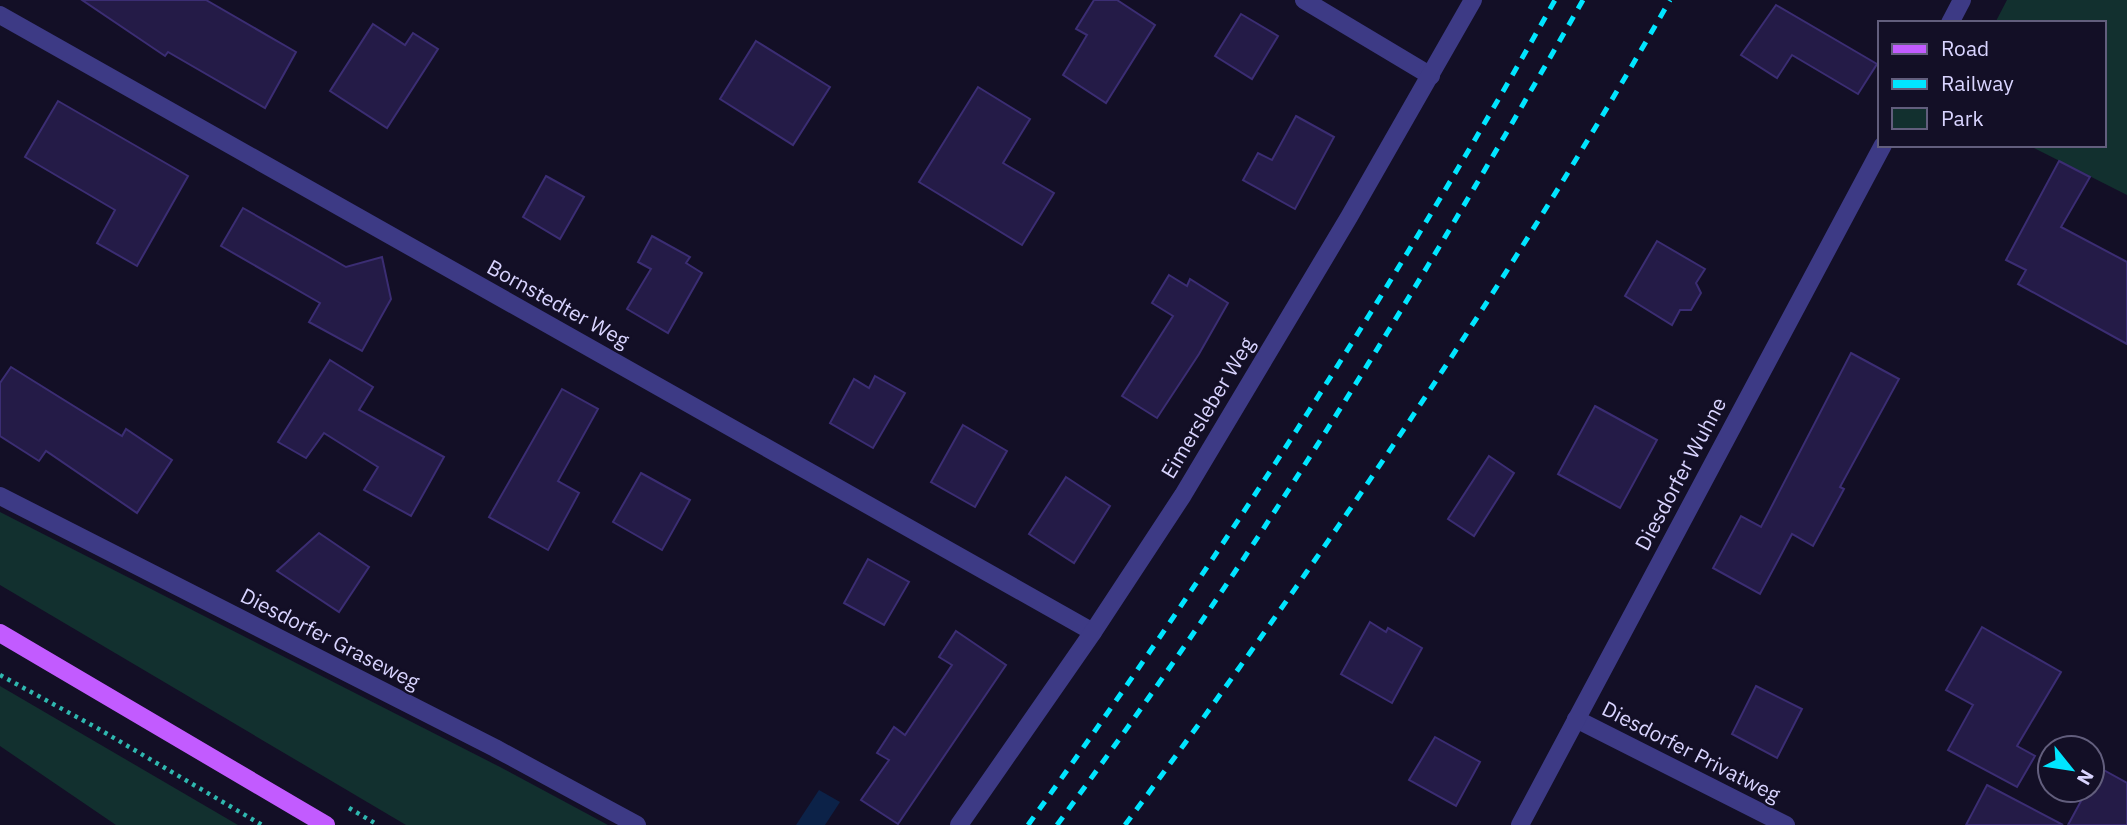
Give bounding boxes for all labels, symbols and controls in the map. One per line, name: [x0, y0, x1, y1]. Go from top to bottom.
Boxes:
legend: [1878, 21, 2106, 147]
text: Road: [1941, 34, 1989, 62]
text: Railway: [1941, 69, 2014, 97]
text: Park: [1941, 104, 1984, 132]
street label: Bornstedter Weg: [482, 252, 635, 354]
street label: Eimersleber Weg: [1154, 332, 1260, 483]
street label: Diesdorfer Wuhne: [1628, 392, 1732, 555]
street label: Diesdorfer Graseweg: [236, 581, 425, 695]
street label: Diesdorfer Privatweg: [1598, 694, 1785, 808]
north arrow: [2036, 734, 2106, 804]
text: N: [2072, 766, 2100, 789]

